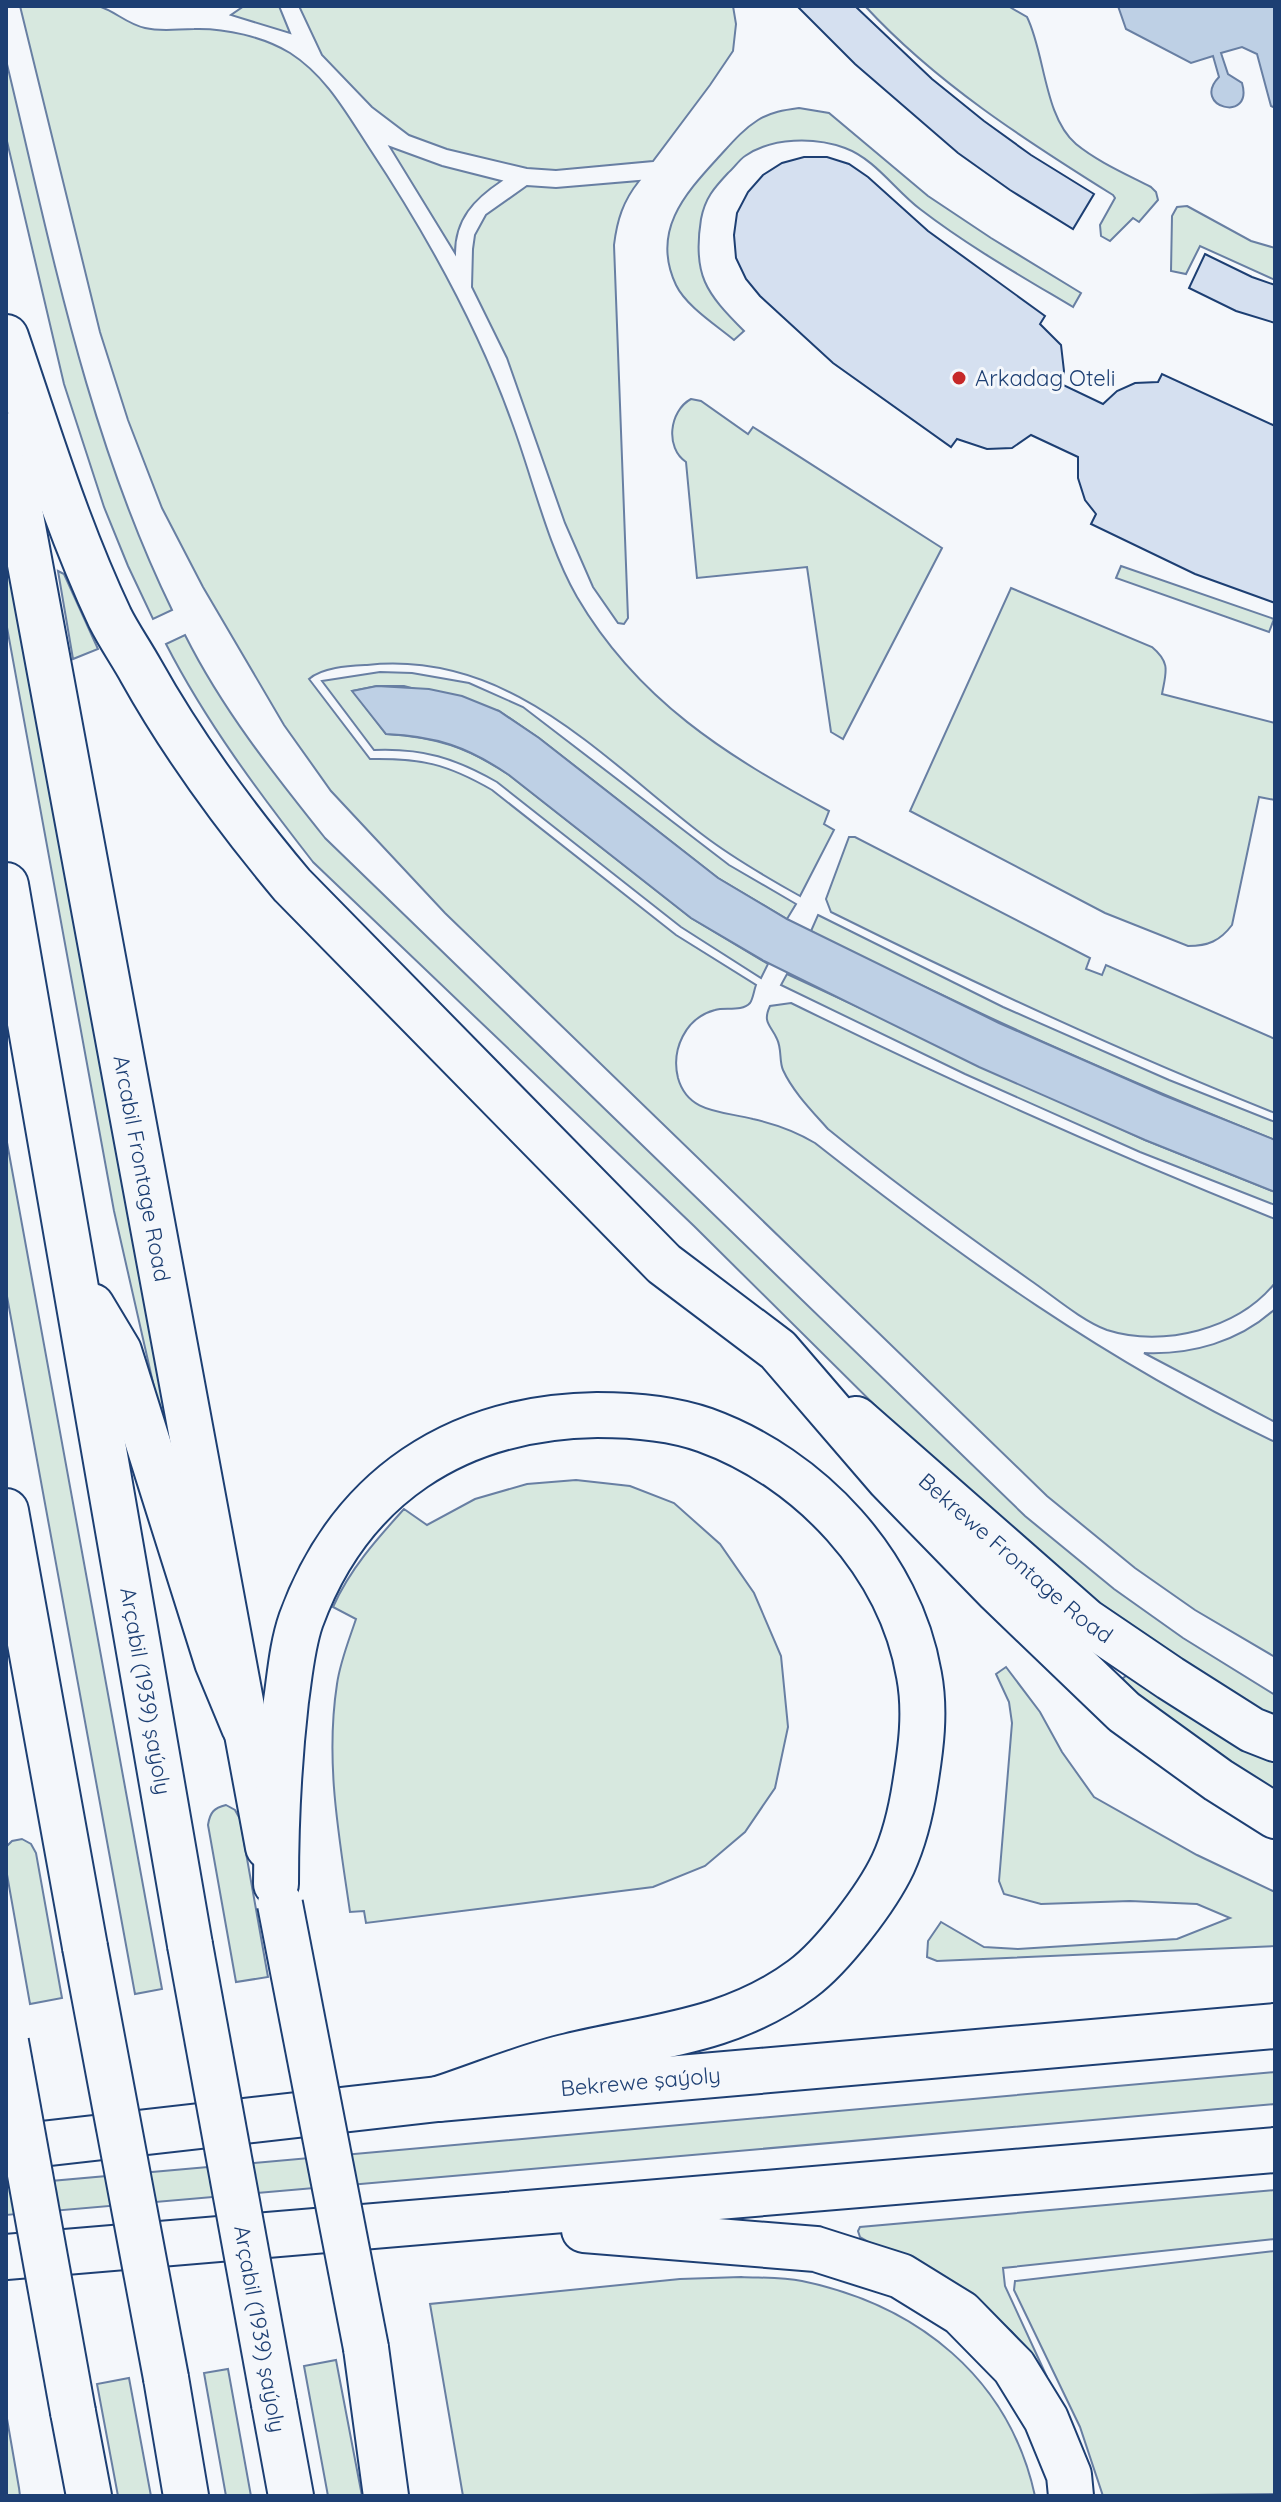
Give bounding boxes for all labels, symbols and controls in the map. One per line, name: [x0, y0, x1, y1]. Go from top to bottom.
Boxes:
place label: Arkadag Oteli: [975, 364, 1116, 392]
marker: Arkadag Oteli: [950, 369, 968, 387]
street label: Arcabil Frontage Road: [107, 1053, 177, 1284]
street label: Bekrewe Frontage Road: [913, 1467, 1118, 1649]
street label: Arçabil (1939) şaýoly: [114, 1585, 178, 1797]
street label: Bekrewe şaýoly: [559, 2060, 722, 2102]
street label: Arçabil (1939) şaýoly: [228, 2223, 292, 2435]

